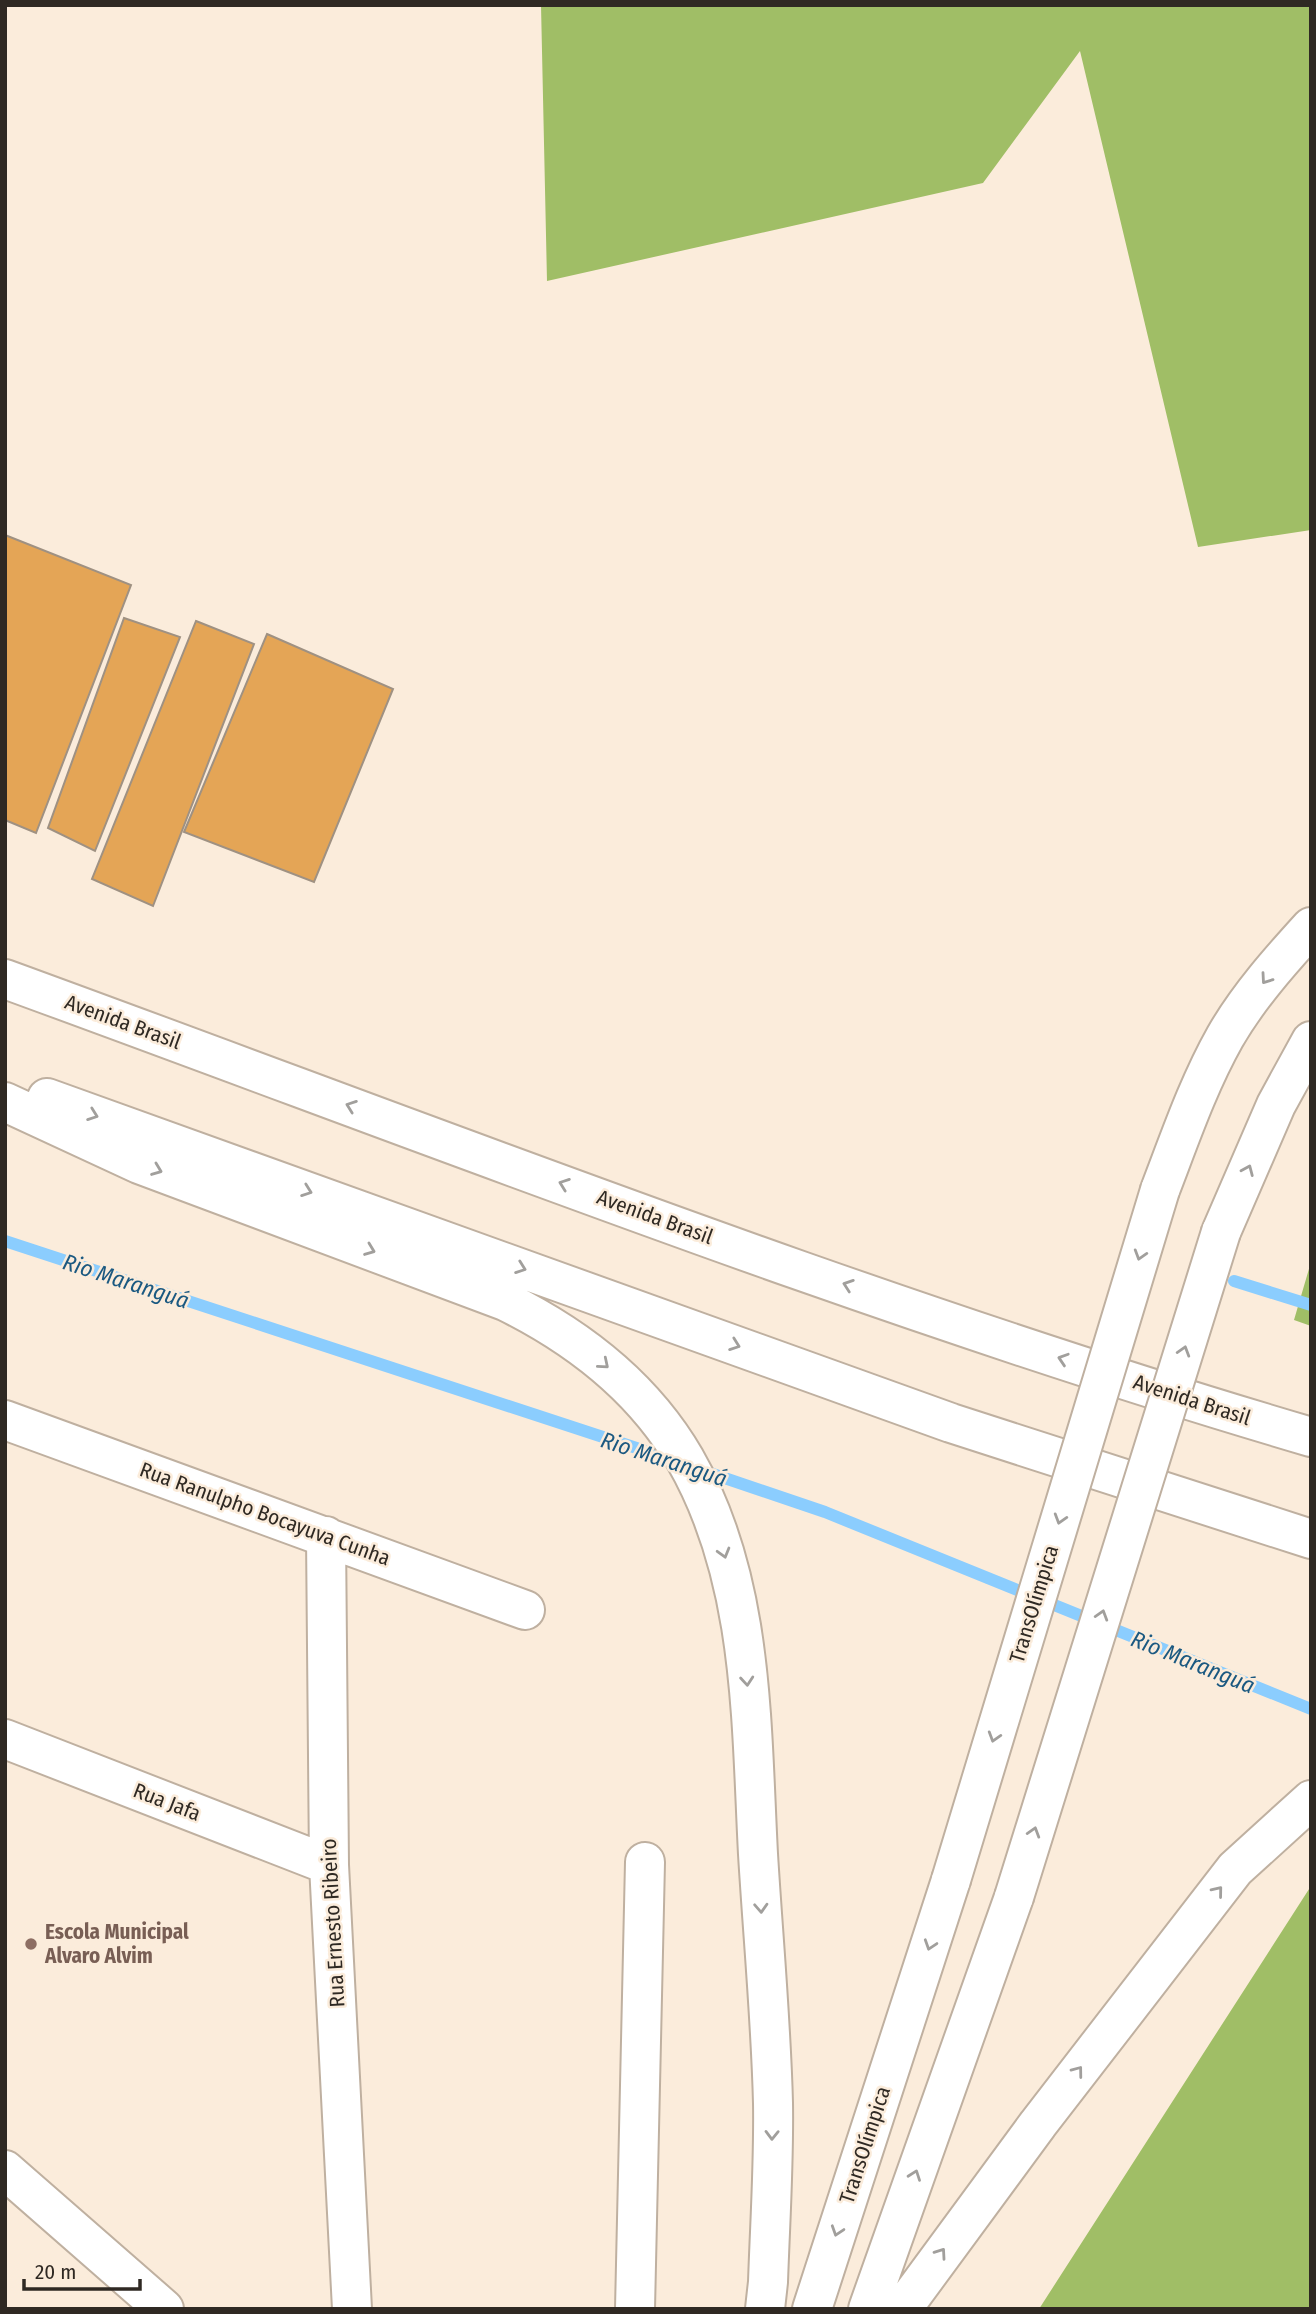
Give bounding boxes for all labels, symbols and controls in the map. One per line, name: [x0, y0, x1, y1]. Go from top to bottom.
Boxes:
one-way arrow: [1262, 971, 1274, 984]
street label: Avenida Brasil: [61, 989, 185, 1055]
one-way arrow: [345, 1100, 357, 1114]
one-way arrow: [86, 1106, 98, 1120]
one-way arrow: [150, 1162, 162, 1176]
one-way arrow: [1240, 1164, 1254, 1177]
one-way arrow: [559, 1178, 571, 1192]
one-way arrow: [300, 1183, 312, 1197]
street label: Avenida Brasil: [593, 1184, 717, 1250]
one-way arrow: [363, 1242, 375, 1256]
water label: Rio Maranguá: [59, 1247, 193, 1315]
one-way arrow: [1134, 1249, 1149, 1261]
one-way arrow: [514, 1260, 526, 1274]
one-way arrow: [842, 1280, 854, 1294]
one-way arrow: [728, 1337, 740, 1351]
one-way arrow: [1176, 1345, 1191, 1357]
one-way arrow: [1057, 1353, 1069, 1368]
one-way arrow: [596, 1356, 609, 1368]
street label: Avenida Brasil: [1130, 1369, 1254, 1431]
water label: Rio Maranguá: [597, 1425, 731, 1493]
street label: Rua Ranulpho Bocayuva Cunha: [136, 1457, 394, 1571]
one-way arrow: [1053, 1513, 1068, 1525]
street label: TransOlímpica: [1004, 1542, 1064, 1666]
one-way arrow: [716, 1546, 731, 1558]
one-way arrow: [1094, 1609, 1108, 1621]
water label: Rio Maranguá: [1127, 1624, 1259, 1700]
one-way arrow: [739, 1676, 754, 1687]
one-way arrow: [987, 1731, 1002, 1743]
street label: Rua Jafa: [130, 1777, 204, 1827]
one-way arrow: [1026, 1826, 1041, 1838]
street label: Rua Ernesto Ribeiro: [316, 1838, 350, 2008]
one-way arrow: [1209, 1887, 1222, 1899]
one-way arrow: [754, 1903, 769, 1914]
place label: Escola Municipal Alvaro Alvim: [44, 1919, 189, 1969]
marker: Escola Municipal Alvaro Alvim: [23, 1936, 39, 1952]
one-way arrow: [923, 1938, 938, 1950]
one-way arrow: [1070, 2066, 1083, 2079]
street label: TransOlímpica: [834, 2083, 896, 2207]
one-way arrow: [764, 2131, 780, 2141]
one-way arrow: [907, 2170, 921, 2182]
one-way arrow: [831, 2225, 845, 2237]
scale bar: [24, 2248, 140, 2292]
one-way arrow: [933, 2248, 946, 2261]
text: 20 m: [35, 2259, 76, 2285]

